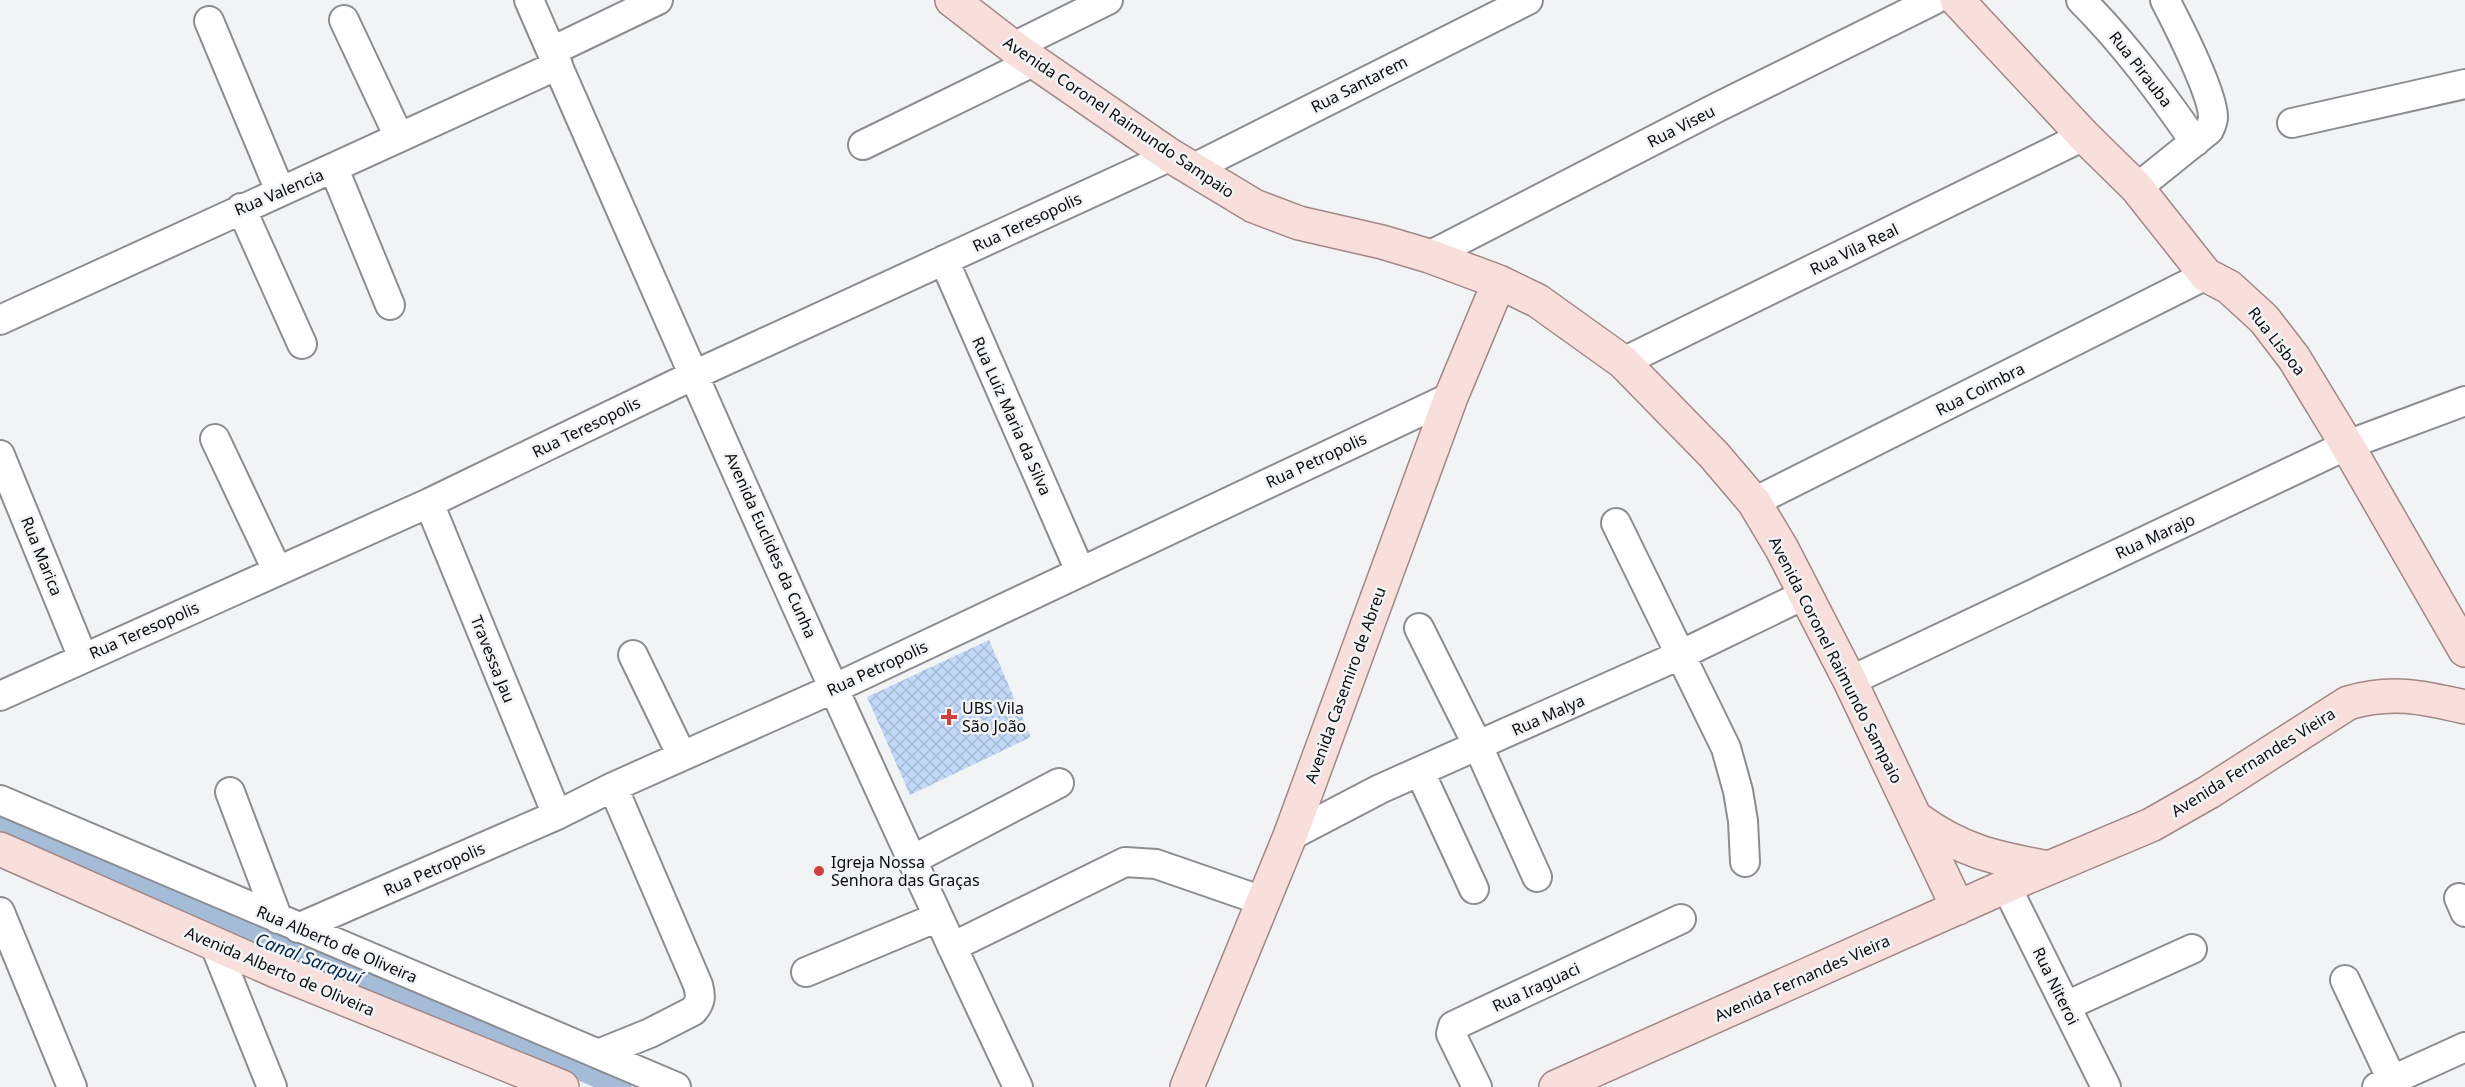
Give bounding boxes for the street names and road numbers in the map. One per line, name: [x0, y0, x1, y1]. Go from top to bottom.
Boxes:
street label: Rua Pirauba: [2104, 26, 2178, 112]
street label: Avenida Coronel Raimundo Sampaio: [999, 31, 1239, 203]
street label: Rua Santarem: [1307, 50, 1411, 118]
street label: Rua Viseu: [1643, 100, 1719, 152]
street label: Rua Valencia: [231, 163, 327, 221]
street label: Rua Teresopolis: [969, 187, 1085, 257]
street label: Rua Vila Real: [1806, 218, 1902, 280]
street label: Rua Lisboa: [2243, 302, 2311, 380]
street label: Rua Luiz Maria da Silva: [967, 333, 1057, 499]
street label: Rua Coimbra: [1932, 357, 2028, 421]
street label: Rua Teresopolis: [528, 391, 644, 463]
street label: Rua Petropolis: [1262, 427, 1370, 493]
street label: Avenida Euclides da Cunha: [720, 448, 822, 642]
street label: Rua Marajo: [2112, 508, 2198, 564]
street label: Rua Marica: [16, 513, 68, 599]
street label: Avenida Coronel Raimundo Sampaio: [1764, 533, 1908, 787]
street label: Avenida Casemiro de Abreu: [1299, 584, 1391, 786]
street label: Rua Teresopolis: [86, 596, 202, 664]
street label: Travessa Jau: [466, 612, 520, 706]
street label: Rua Petropolis: [823, 635, 931, 701]
street label: Rua Malya: [1508, 689, 1588, 741]
street label: Avenida Fernandes Vieira: [2167, 702, 2339, 822]
street label: Rua Petropolis: [380, 837, 488, 901]
street label: Rua Alberto de Oliveira: [253, 900, 421, 988]
street label: Avenida Alberto de Oliveira: [182, 921, 378, 1021]
street label: Avenida Fernandes Vieira: [1711, 929, 1893, 1027]
street label: Rua Niteroi: [2028, 943, 2084, 1029]
street label: Rua Iraguaci: [1489, 957, 1583, 1017]

